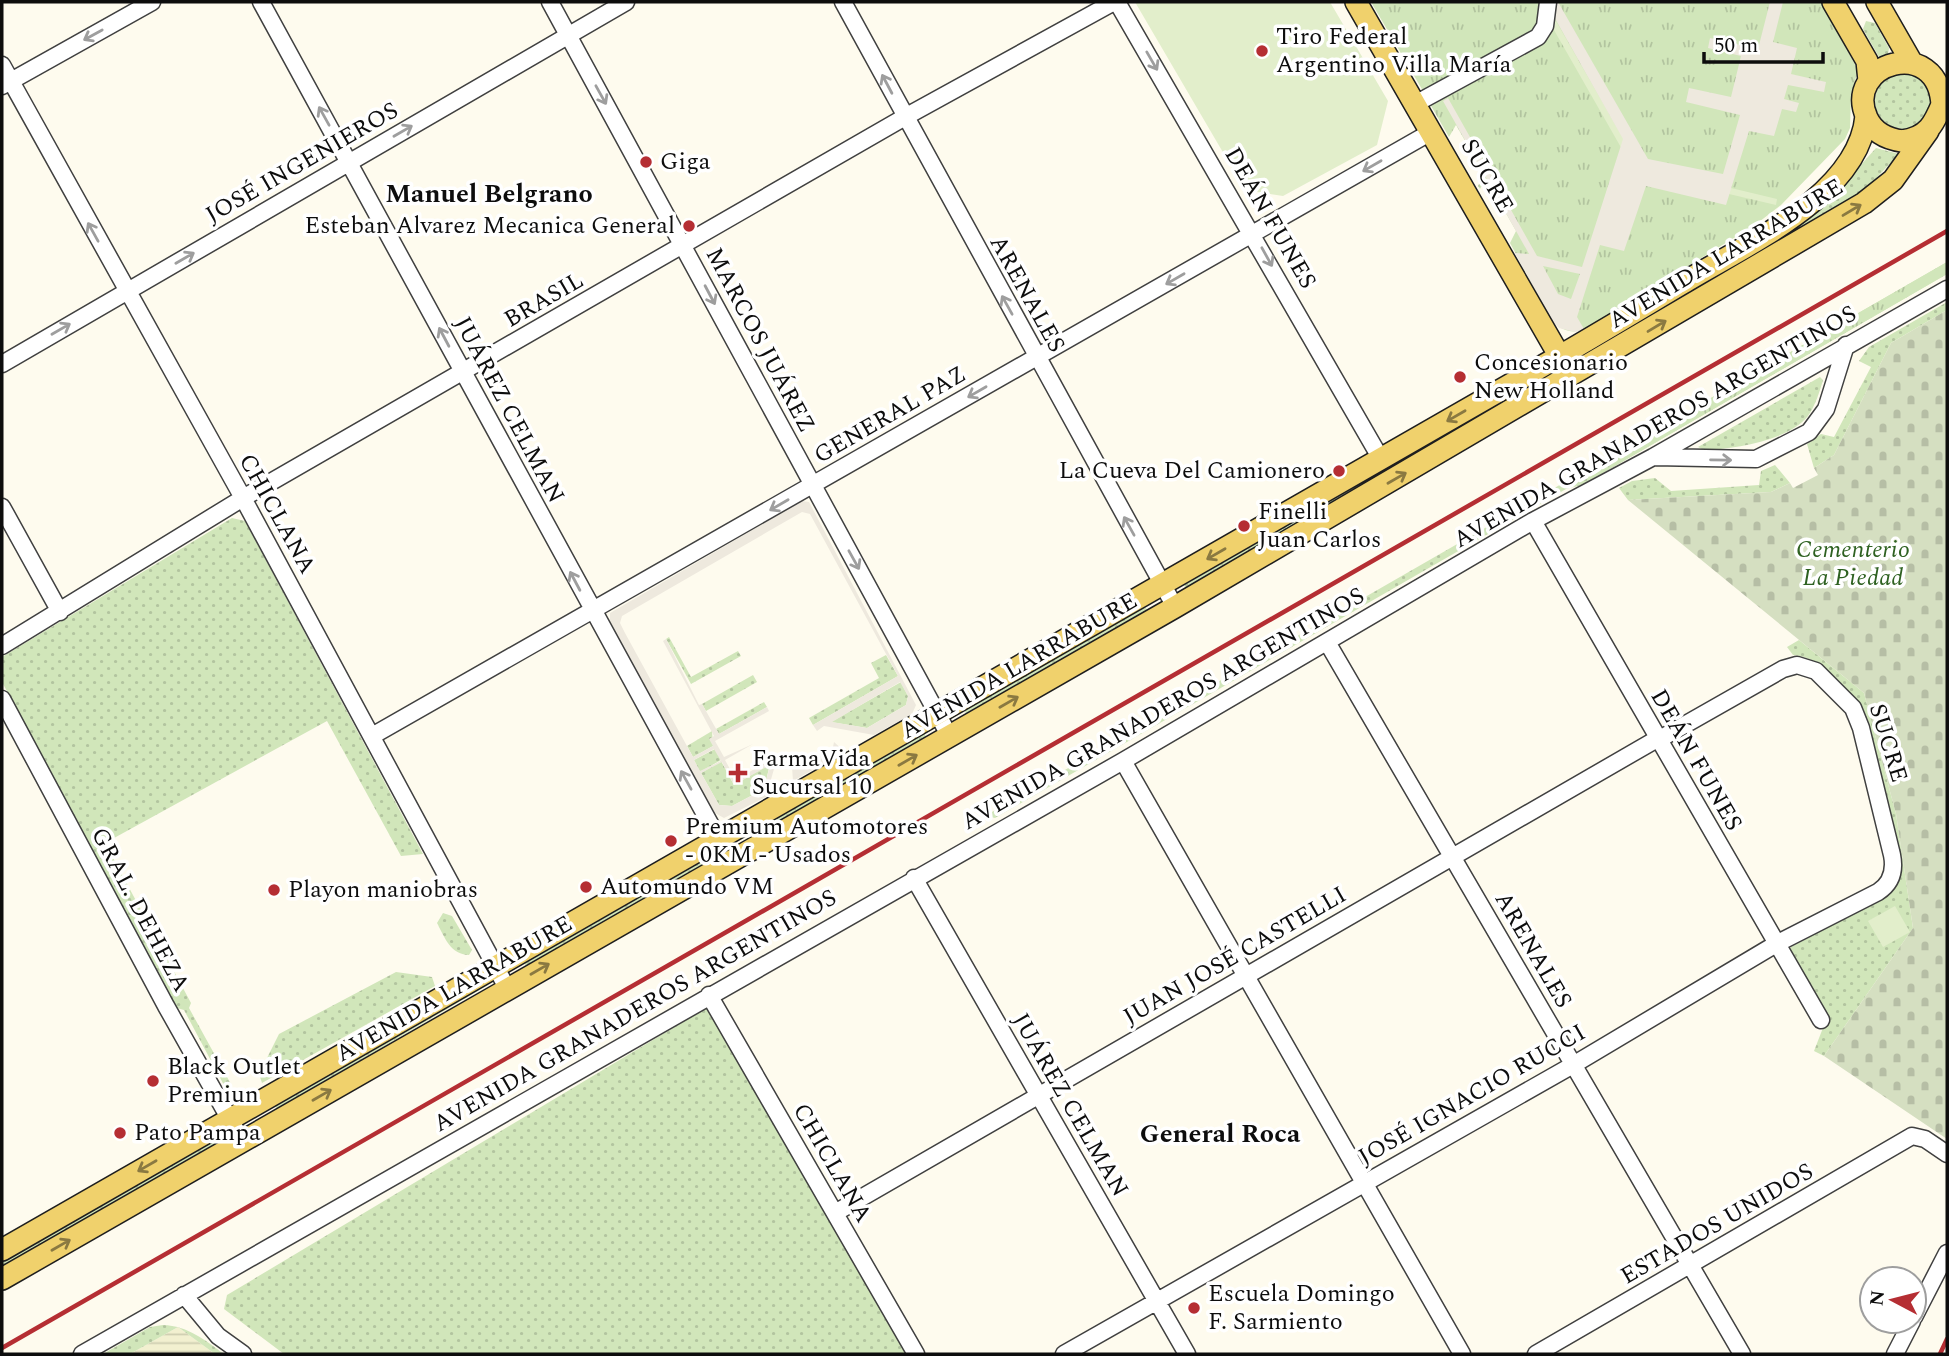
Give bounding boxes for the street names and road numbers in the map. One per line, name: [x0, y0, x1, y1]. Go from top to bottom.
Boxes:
street label: JOSÉ INGENIEROS: [199, 93, 405, 233]
street label: SUCRE: [1451, 132, 1523, 220]
street label: DEÁN FUNES: [1215, 140, 1325, 296]
street label: AVENIDA LARRABURE: [1602, 169, 1850, 339]
street label: ARENALES: [980, 229, 1074, 359]
street label: MARCOS JUÁREZ: [696, 241, 824, 439]
street label: BRASIL: [497, 263, 591, 337]
street label: AVENIDA GRANADEROS ARGENTINOS: [1447, 296, 1863, 558]
street label: JUÁREZ CELMAN: [444, 310, 574, 510]
street label: GENERAL PAZ: [807, 357, 973, 473]
street label: CHICLANA: [229, 447, 325, 581]
street label: AVENIDA GRANADEROS ARGENTINOS: [955, 578, 1371, 840]
street label: AVENIDA LARRABURE: [894, 583, 1144, 749]
street label: DEÁN FUNES: [1641, 682, 1751, 838]
street label: SUCRE: [1859, 699, 1917, 787]
street label: GRAL. DEHEZA: [81, 821, 199, 999]
street label: JUAN JOSÉ CASTELLI: [1117, 877, 1353, 1035]
street label: AVENIDA GRANADEROS ARGENTINOS: [427, 880, 843, 1142]
street label: ARENALES: [1485, 885, 1581, 1015]
street label: AVENIDA LARRABURE: [329, 906, 579, 1072]
street label: JUÁREZ CELMAN: [1003, 1006, 1137, 1204]
street label: JOSÉ IGNACIO RUCCI: [1351, 1015, 1593, 1175]
street label: CHICLANA: [783, 1096, 881, 1230]
street label: ESTADOS UNIDOS: [1614, 1154, 1820, 1294]

